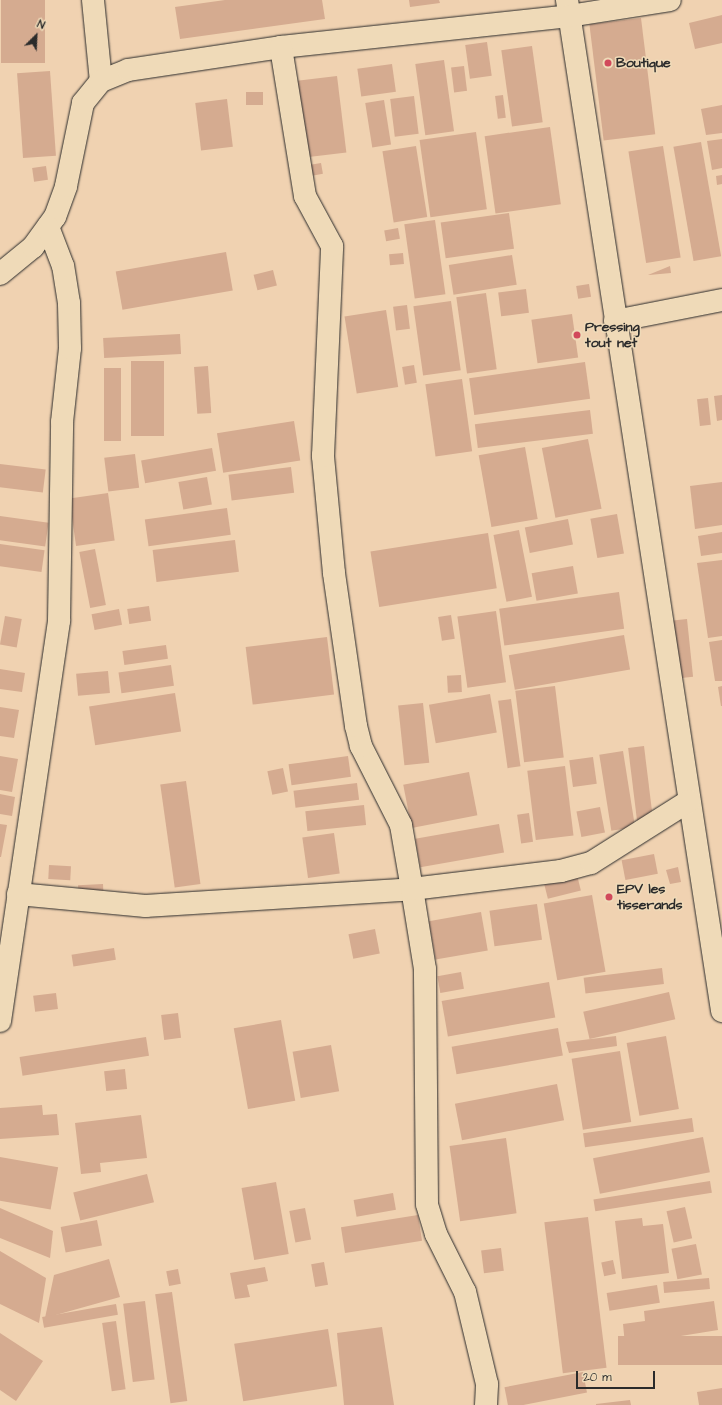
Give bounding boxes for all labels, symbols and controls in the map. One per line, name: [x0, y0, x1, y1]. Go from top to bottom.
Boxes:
north arrow: [16, 16, 56, 56]
text: N: [35, 16, 47, 33]
place label: Boutique: [616, 55, 671, 71]
marker: Boutique: [603, 58, 613, 68]
place label: Pressing tout net: [585, 319, 640, 352]
marker: Pressing tout net: [572, 330, 582, 340]
place label: EPV les tisserands: [617, 881, 682, 914]
marker: EPV les tisserands: [604, 892, 614, 902]
scale bar: [578, 1363, 657, 1389]
text: 20 m: [583, 1369, 612, 1386]

